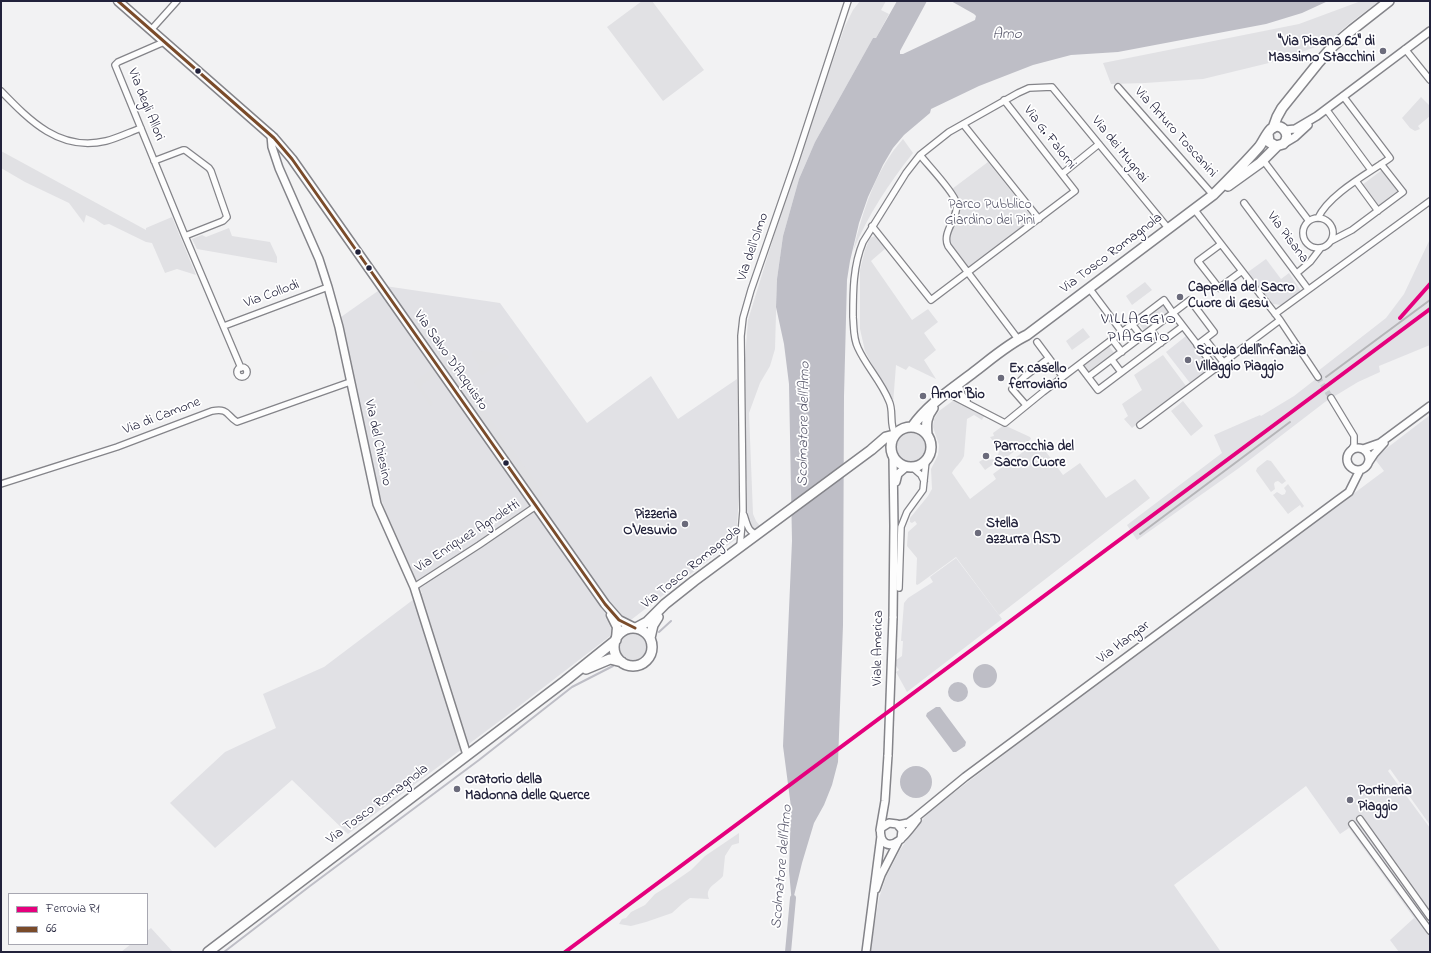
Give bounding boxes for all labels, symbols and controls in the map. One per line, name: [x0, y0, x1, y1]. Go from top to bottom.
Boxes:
water label: Arno: [992, 27, 1022, 45]
place label: "Via Pisana 62" di Massimo Stacchini: [1268, 35, 1375, 68]
marker: "Via Pisana 62" di Massimo Stacchini: [1378, 46, 1388, 56]
street label: Via degli Allori: [123, 66, 167, 144]
unlabelled marker: [193, 66, 203, 76]
street label: Via Arturo Toscanini: [1130, 84, 1220, 182]
street label: Via G. Falorni: [1019, 103, 1079, 173]
street label: Via dei Mugnai: [1087, 113, 1151, 187]
park label: Parco Pubblico Giardino dei Pini: [945, 198, 1035, 230]
street label: Via Pisana: [1262, 209, 1312, 267]
street label: Via Tosco Romagnola: [1058, 210, 1166, 298]
street label: Via dell'Olmo: [735, 211, 773, 283]
unlabelled marker: [353, 247, 363, 257]
unlabelled marker: [364, 263, 374, 273]
street label: Via Collodi: [242, 277, 302, 313]
place label: Cappella del Sacro Cuore di Gesù: [1188, 281, 1295, 314]
marker: Cappella del Sacro Cuore di Gesù: [1175, 292, 1185, 302]
street label: Via Salvo D'Acquisto: [409, 308, 491, 414]
district label: VILLAGGIO PIAGGIO: [1101, 310, 1177, 348]
place label: Scuola dell'infanzia Villaggio Piaggio: [1196, 344, 1306, 376]
marker: Scuola dell'infanzia Villaggio Piaggio: [1183, 355, 1193, 365]
water label: Scolmatore dell'Arno: [795, 362, 815, 486]
place label: Ex casello ferroviario: [1009, 362, 1067, 394]
marker: Ex casello ferroviario: [996, 373, 1006, 383]
place label: Amor Bio: [931, 388, 985, 404]
marker: Amor Bio: [918, 391, 928, 401]
street label: Via di Camone: [121, 395, 203, 439]
street label: Via del Chiesino: [360, 398, 394, 488]
place label: Parrocchia del Sacro Cuore: [994, 440, 1074, 472]
marker: Parrocchia del Sacro Cuore: [981, 451, 991, 461]
unlabelled marker: [501, 458, 511, 468]
street label: Via Enriquez Agnoletti: [412, 497, 524, 577]
place label: Pizzeria O'Vesuvio: [623, 508, 677, 540]
place label: Stella azzurra ASD: [986, 517, 1061, 550]
marker: Pizzeria O'Vesuvio: [680, 519, 690, 529]
street label: Via Tosco Romagnola: [639, 523, 745, 613]
marker: Stella azzurra ASD: [973, 528, 983, 538]
street label: Viale America: [870, 610, 888, 686]
street label: Via Hangar: [1094, 618, 1154, 668]
street label: Via Tosco Romagnola: [324, 761, 432, 849]
place label: Oratorio della Madonna delle Querce: [465, 773, 590, 806]
marker: Oratorio della Madonna delle Querce: [452, 784, 462, 794]
place label: Portineria Piaggio: [1358, 784, 1412, 816]
marker: Portineria Piaggio: [1345, 795, 1355, 805]
water label: Scolmatore dell'Arno: [769, 804, 797, 930]
legend: [8, 893, 148, 945]
text: Ferrovia R1: [46, 900, 100, 918]
text: 66: [46, 920, 57, 938]

